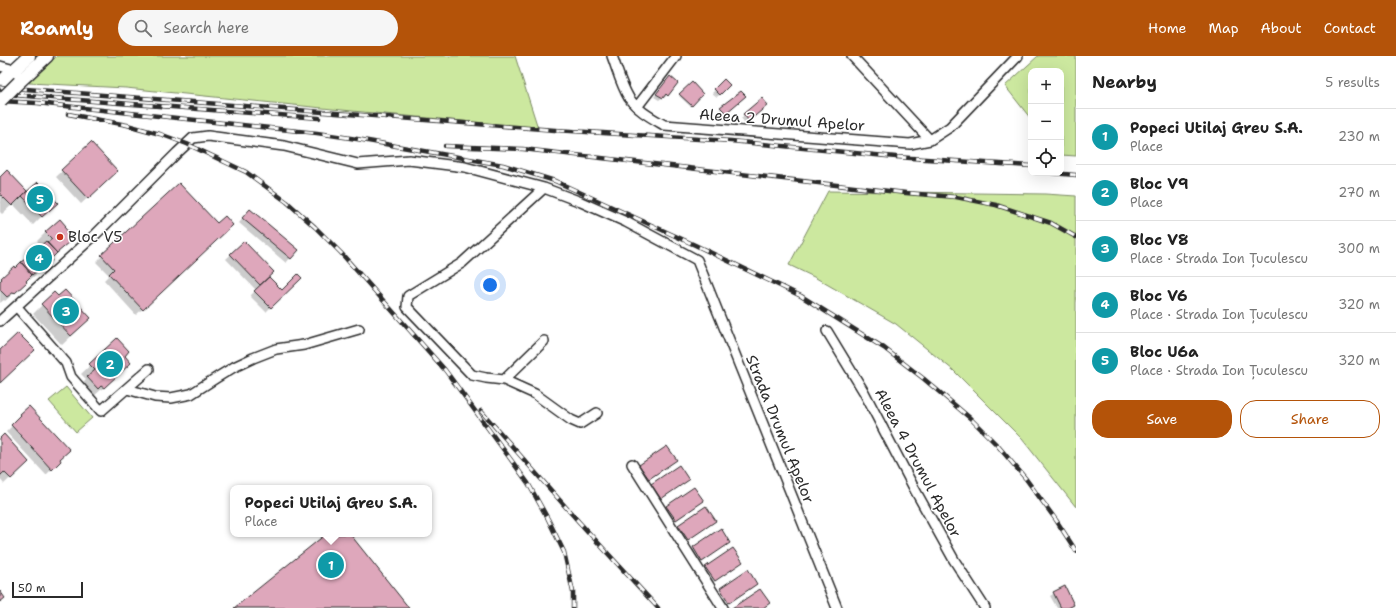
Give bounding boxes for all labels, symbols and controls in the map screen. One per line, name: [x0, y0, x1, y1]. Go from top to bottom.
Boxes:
search box: [118, 10, 398, 46]
text: Roamly: [20, 16, 94, 41]
icon: search: [132, 17, 154, 39]
text: Search here: [164, 18, 249, 38]
text: Home: [1148, 19, 1187, 37]
text: Map: [1209, 19, 1239, 37]
text: About: [1261, 19, 1302, 37]
text: Contact: [1324, 19, 1376, 37]
map controls: [1028, 68, 1064, 176]
button: +: [1028, 68, 1064, 104]
text: Nearby: [1092, 71, 1157, 93]
text: 5 results: [1325, 74, 1380, 91]
street label: Aleea 2 Drumul Apelor: [698, 104, 866, 136]
button: −: [1028, 104, 1064, 140]
text: Popeci Utilaj Greu S.A.: [1130, 118, 1303, 138]
text: 1: [1102, 128, 1108, 145]
text: 230 m: [1338, 128, 1380, 145]
text: Place: [1130, 138, 1163, 155]
button: locate: [1028, 140, 1064, 176]
text: Bloc V9: [1130, 174, 1188, 194]
pin: 5: [27, 184, 53, 214]
text: 2: [1100, 184, 1110, 201]
text: 270 m: [1338, 184, 1380, 201]
text: Place: [1130, 194, 1163, 211]
place label: Bloc V5: [68, 227, 122, 247]
text: Bloc V8: [1130, 230, 1188, 250]
marker: Bloc V5: [55, 232, 65, 242]
text: 3: [1100, 240, 1110, 257]
text: 300 m: [1337, 240, 1380, 257]
pin: 4: [26, 243, 52, 273]
text: Place · Strada Ion Țuculescu: [1130, 250, 1308, 267]
your location: [480, 275, 500, 295]
text: Bloc V6: [1130, 286, 1188, 306]
pin: 3: [53, 296, 79, 326]
text: 4: [1100, 296, 1110, 313]
text: 320 m: [1338, 296, 1380, 313]
text: Place · Strada Ion Țuculescu: [1130, 306, 1308, 323]
text: Bloc U6a: [1130, 342, 1198, 362]
pin: 2: [97, 349, 123, 379]
street label: Strada Drumul Apelor: [741, 352, 819, 506]
text: 5: [1101, 352, 1109, 369]
text: 320 m: [1338, 352, 1380, 369]
text: Place · Strada Ion Țuculescu: [1130, 362, 1308, 379]
street label: Aleea 4 Drumul Apelor: [870, 385, 966, 541]
button: Save: [1092, 400, 1232, 438]
button: Share: [1240, 400, 1380, 438]
popup: [230, 485, 432, 537]
text: Popeci Utilaj Greu S.A.: [245, 493, 417, 513]
text: Place: [245, 513, 278, 530]
pin: 1: [318, 550, 344, 580]
scale bar: [12, 580, 83, 599]
text: 50 m: [18, 581, 46, 596]

